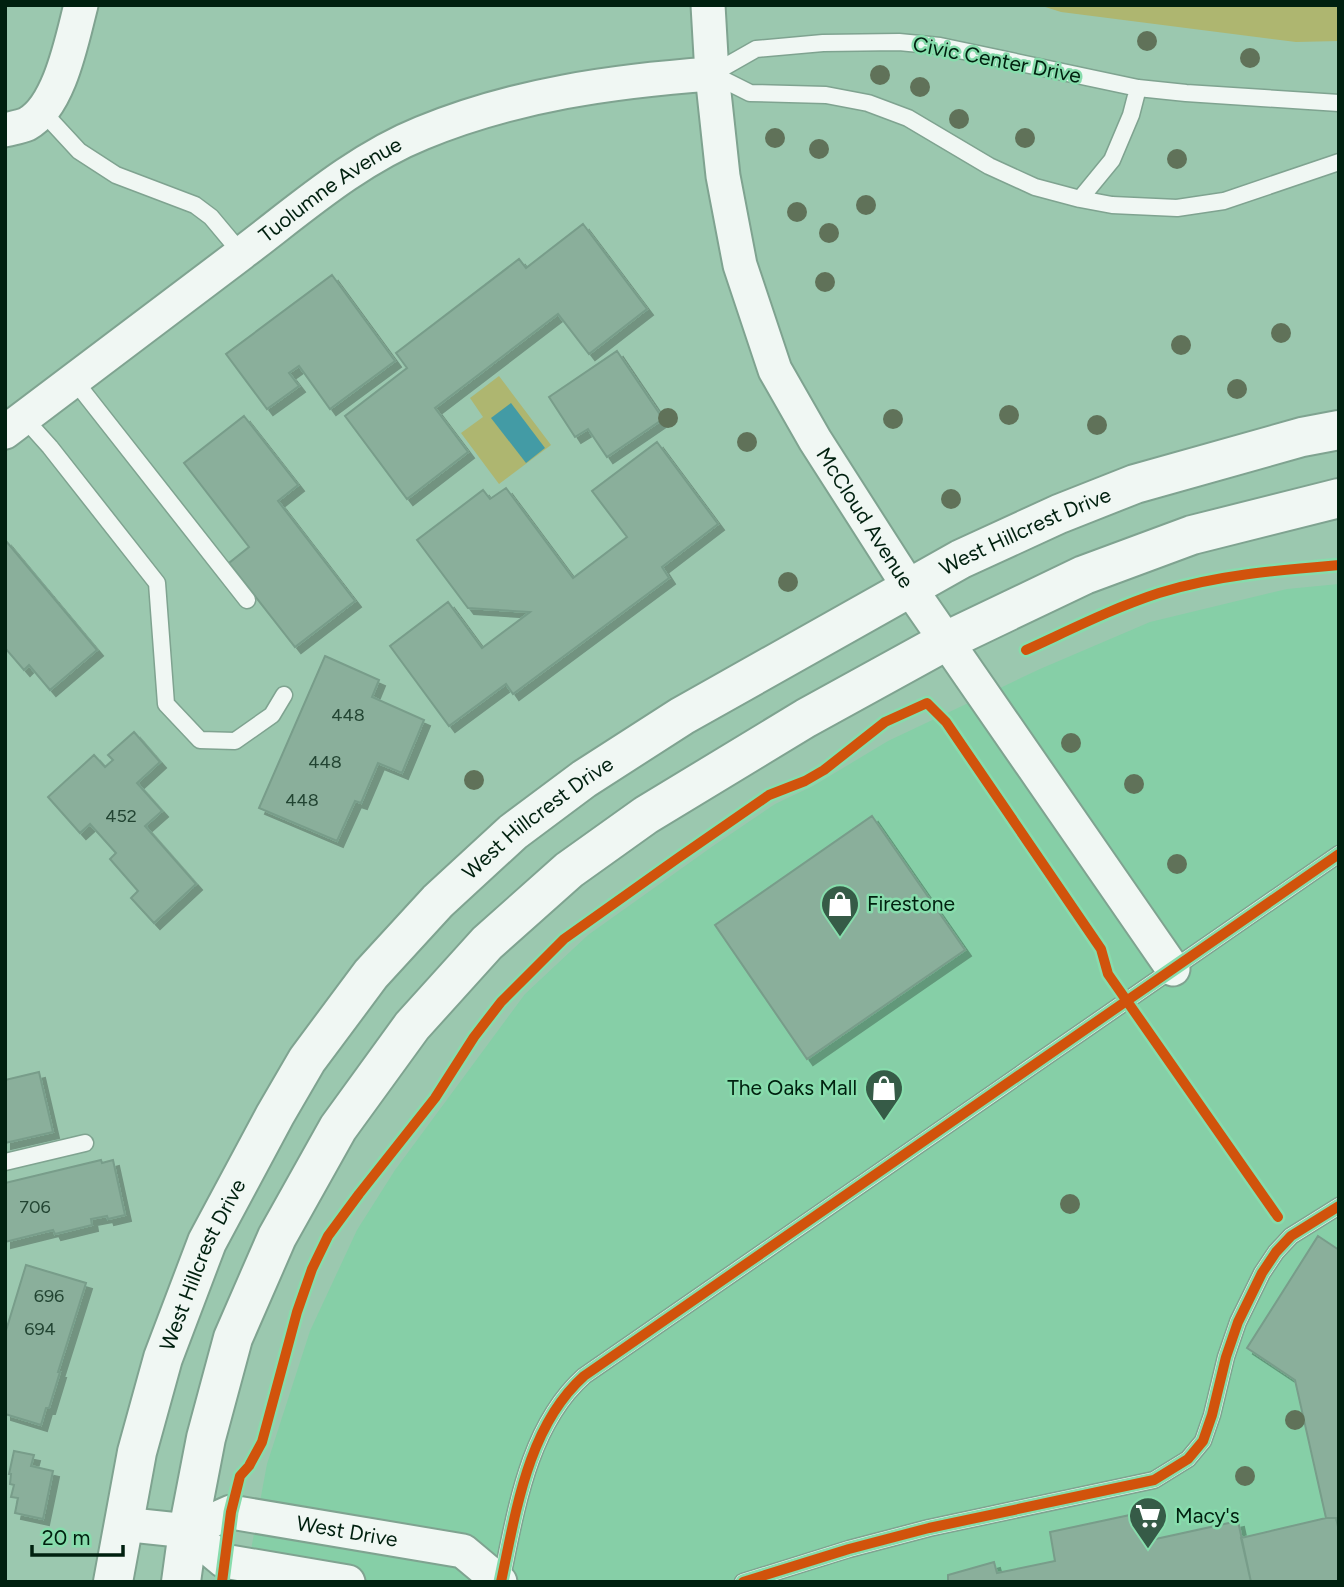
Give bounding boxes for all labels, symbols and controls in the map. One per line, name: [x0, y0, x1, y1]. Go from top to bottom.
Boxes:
street label: Civic Center Drive: [911, 31, 1083, 88]
street label: Tuolumne Avenue: [254, 131, 406, 247]
street label: McCloud Avenue: [811, 443, 919, 592]
street label: West Hillcrest Drive: [935, 482, 1114, 580]
house number: 448: [331, 704, 365, 726]
house number: 448: [308, 751, 342, 773]
street label: West Hillcrest Drive: [457, 751, 618, 884]
house number: 448: [285, 789, 319, 811]
house number: 452: [105, 805, 137, 827]
shop icon: Firestone: [819, 883, 861, 938]
place label: Firestone: [867, 891, 955, 916]
shop icon: The Oaks Mall: [863, 1067, 905, 1122]
place label: The Oaks Mall: [727, 1075, 857, 1100]
street label: West Hillcrest Drive: [154, 1174, 251, 1354]
house number: 706: [19, 1196, 51, 1218]
house number: 696: [34, 1285, 64, 1307]
house number: 694: [24, 1318, 56, 1340]
supermarket icon: Macy's: [1127, 1495, 1169, 1550]
place label: Macy's: [1175, 1503, 1240, 1528]
street label: West Drive: [295, 1510, 400, 1552]
scale bar: [32, 1514, 122, 1558]
text: 20 m: [42, 1525, 90, 1550]

